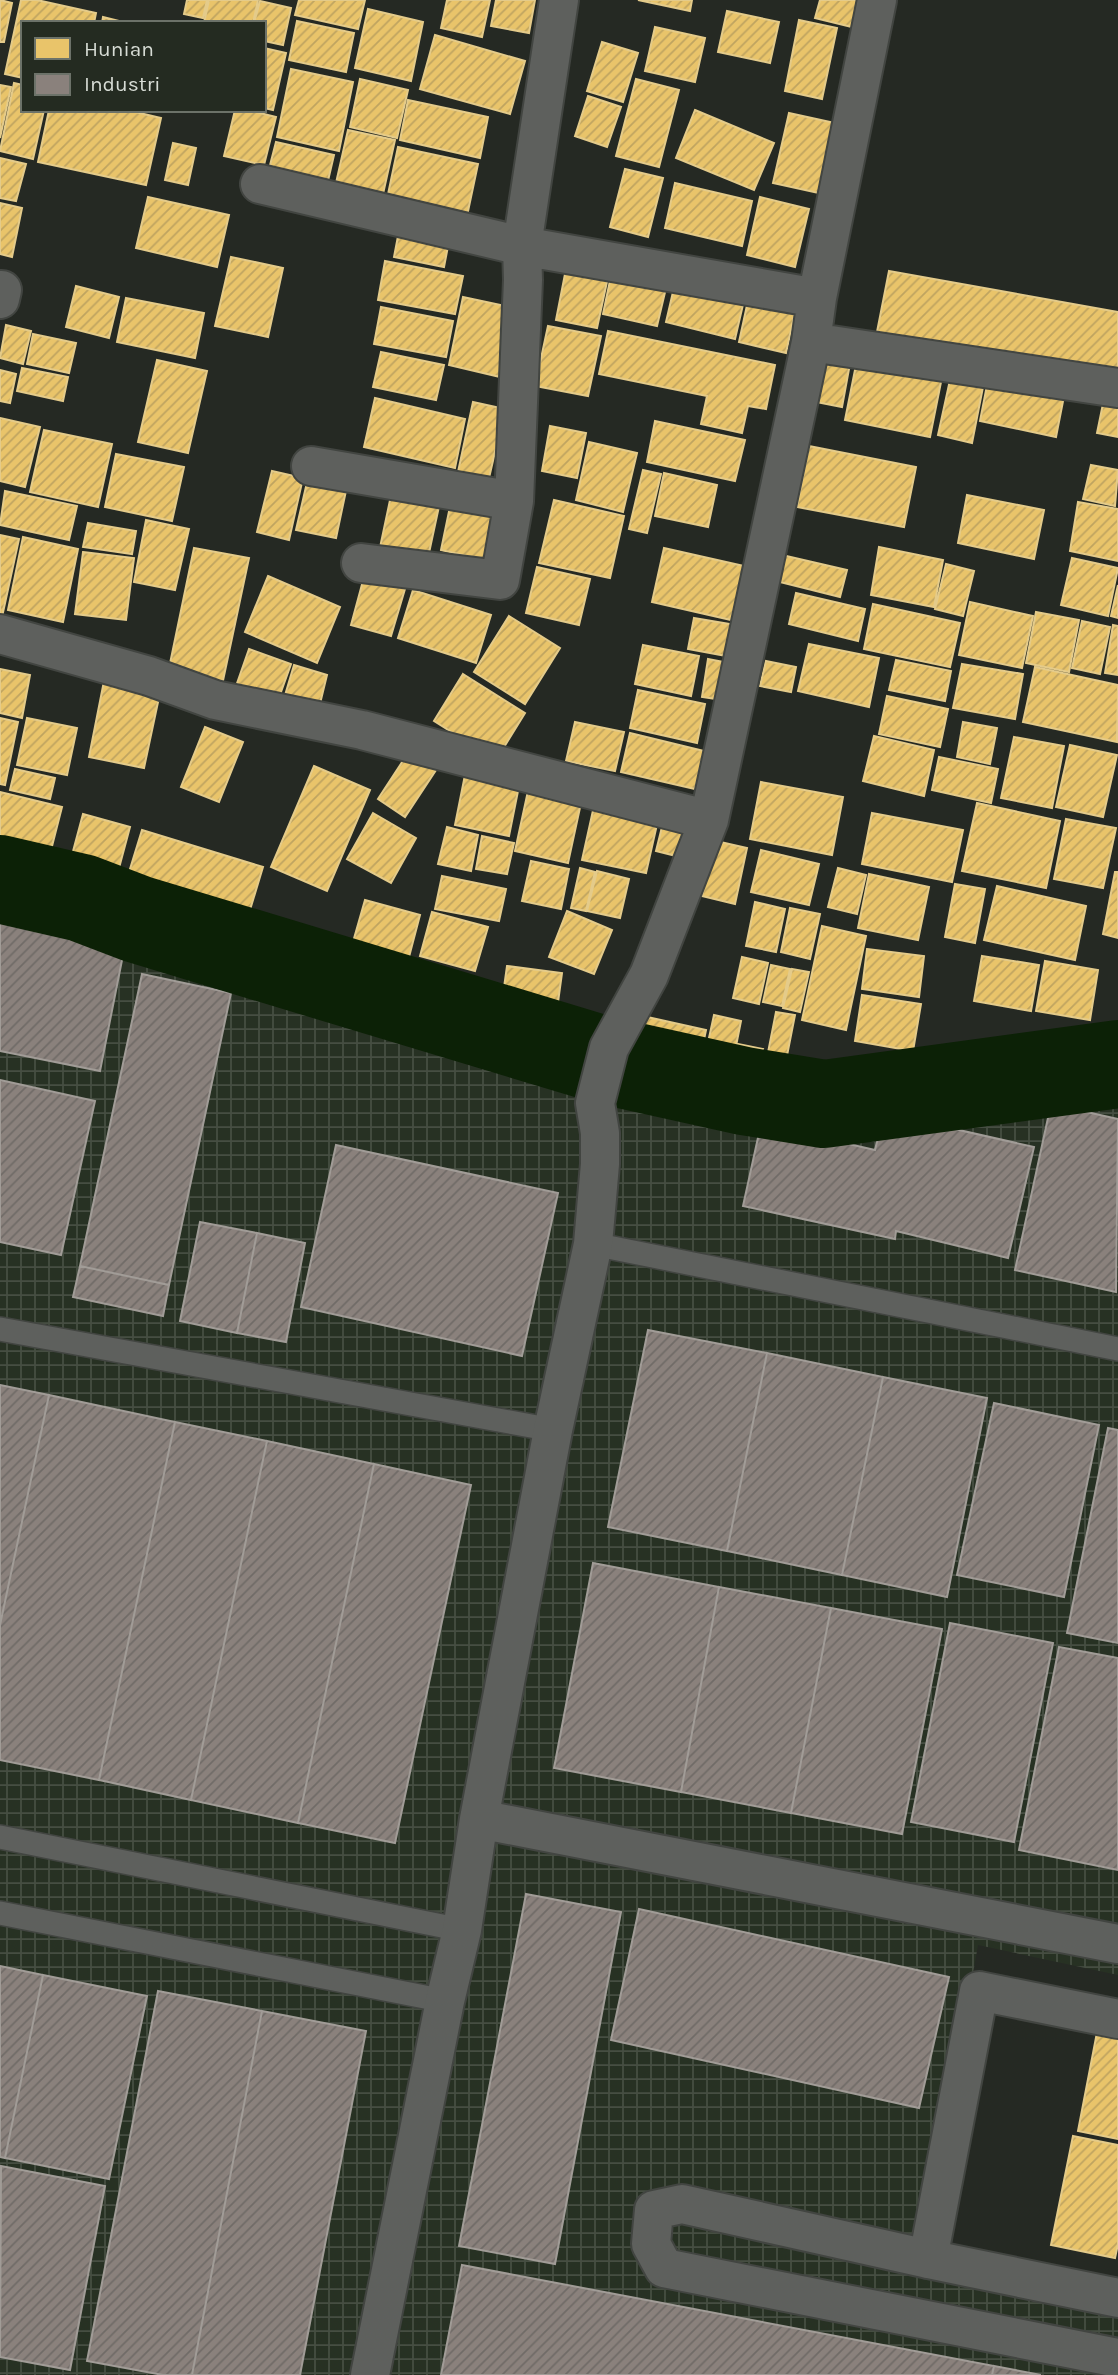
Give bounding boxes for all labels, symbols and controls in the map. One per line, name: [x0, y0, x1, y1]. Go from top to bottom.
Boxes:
legend: [21, 21, 266, 112]
text: Hunian: [84, 37, 154, 61]
text: Industri: [84, 72, 161, 96]

